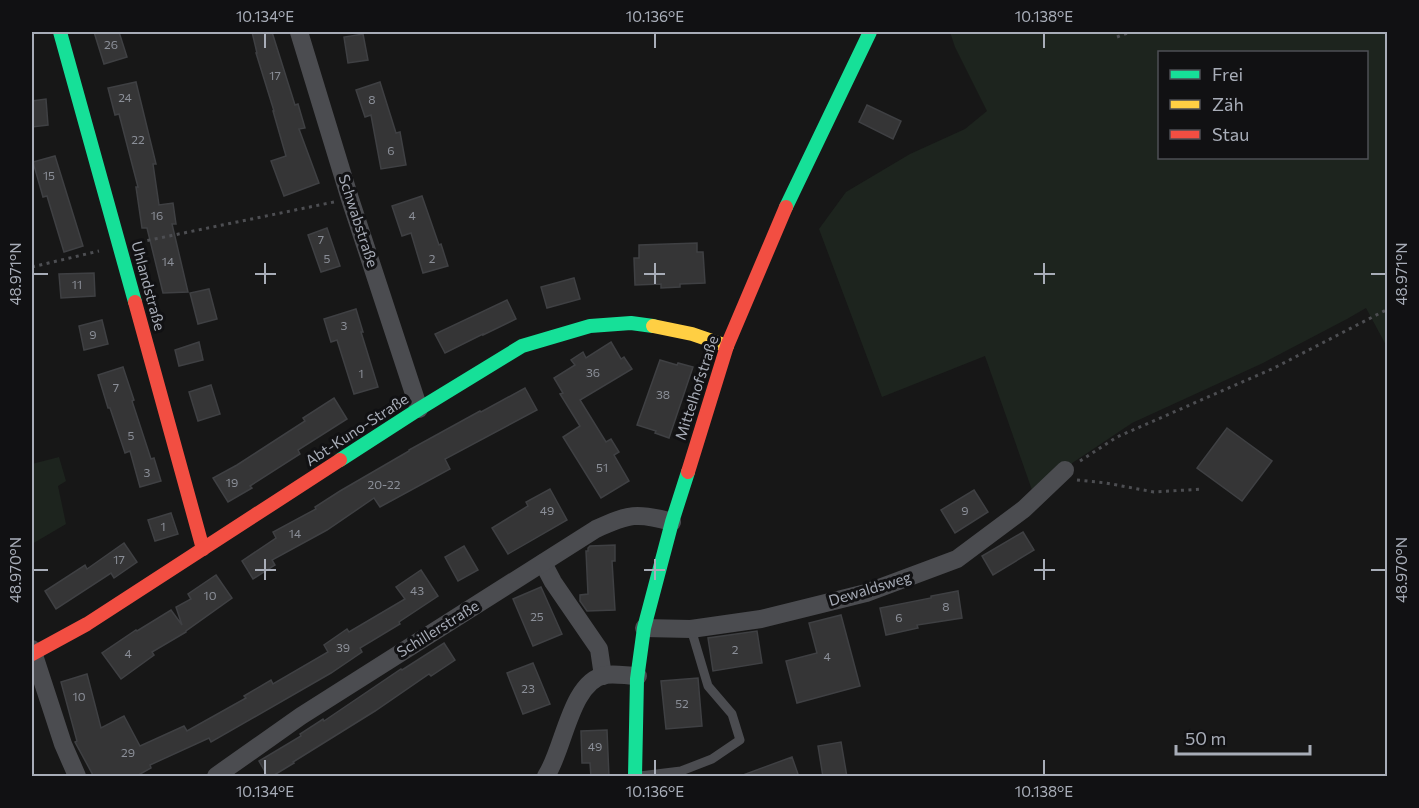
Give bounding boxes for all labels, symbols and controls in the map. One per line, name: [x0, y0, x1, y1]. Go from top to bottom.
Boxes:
text: 10.134°E: [236, 7, 294, 25]
text: 10.136°E: [626, 7, 684, 25]
text: 10.138°E: [1015, 7, 1073, 25]
house number: 26: [104, 37, 118, 51]
legend: [1158, 51, 1368, 159]
text: Frei: [1212, 63, 1243, 85]
house number: 17: [269, 68, 281, 82]
house number: 24: [118, 90, 132, 104]
house number: 8: [368, 92, 376, 106]
text: Zäh: [1212, 93, 1244, 115]
text: Stau: [1212, 123, 1249, 145]
house number: 22: [131, 132, 145, 146]
house number: 6: [387, 143, 395, 157]
house number: 15: [43, 168, 55, 182]
street label: Schwabstraße: [335, 172, 382, 270]
house number: 16: [151, 208, 163, 222]
house number: 4: [408, 208, 416, 222]
house number: 7: [318, 232, 324, 246]
street label: Uhlandstraße: [128, 239, 170, 333]
text: 48.971°N: [6, 243, 24, 306]
text: 48.971°N: [1392, 243, 1410, 306]
house number: 5: [324, 251, 331, 265]
house number: 2: [429, 251, 436, 265]
house number: 14: [162, 254, 174, 268]
house number: 11: [72, 277, 82, 291]
house number: 3: [341, 318, 348, 332]
house number: 9: [89, 327, 97, 341]
street label: Mittelhofstraße: [671, 333, 721, 442]
house number: 36: [586, 365, 600, 379]
house number: 1: [358, 366, 364, 380]
house number: 7: [113, 380, 119, 394]
house number: 38: [656, 387, 670, 401]
street label: Abt-Kuno-Straße: [302, 389, 411, 469]
house number: 5: [128, 428, 135, 442]
house number: 51: [596, 460, 608, 474]
house number: 3: [144, 465, 151, 479]
house number: 19: [226, 475, 238, 489]
house number: 20-22: [368, 477, 401, 491]
house number: 49: [540, 503, 554, 517]
house number: 9: [961, 503, 969, 517]
house number: 1: [160, 519, 166, 533]
house number: 14: [289, 526, 301, 540]
text: 48.970°N: [6, 537, 24, 603]
text: 48.970°N: [1392, 537, 1410, 603]
house number: 17: [113, 552, 125, 566]
street label: Dewaldsweg: [826, 567, 913, 609]
house number: 43: [410, 583, 424, 597]
house number: 10: [204, 588, 217, 602]
street label: Schillerstraße: [393, 596, 482, 661]
house number: 8: [942, 599, 950, 613]
house number: 25: [530, 609, 544, 623]
house number: 6: [895, 610, 903, 624]
house number: 39: [336, 640, 350, 654]
house number: 2: [732, 642, 739, 656]
house number: 4: [124, 646, 132, 660]
house number: 4: [823, 649, 831, 663]
house number: 23: [521, 681, 535, 695]
house number: 10: [73, 689, 86, 703]
house number: 52: [675, 696, 689, 710]
scale bar: [1176, 718, 1310, 756]
text: 50 m: [1185, 727, 1226, 749]
house number: 49: [588, 739, 602, 753]
house number: 29: [121, 745, 135, 759]
text: 10.134°E: [236, 782, 294, 800]
text: 10.136°E: [626, 782, 684, 800]
text: 10.138°E: [1015, 782, 1073, 800]

